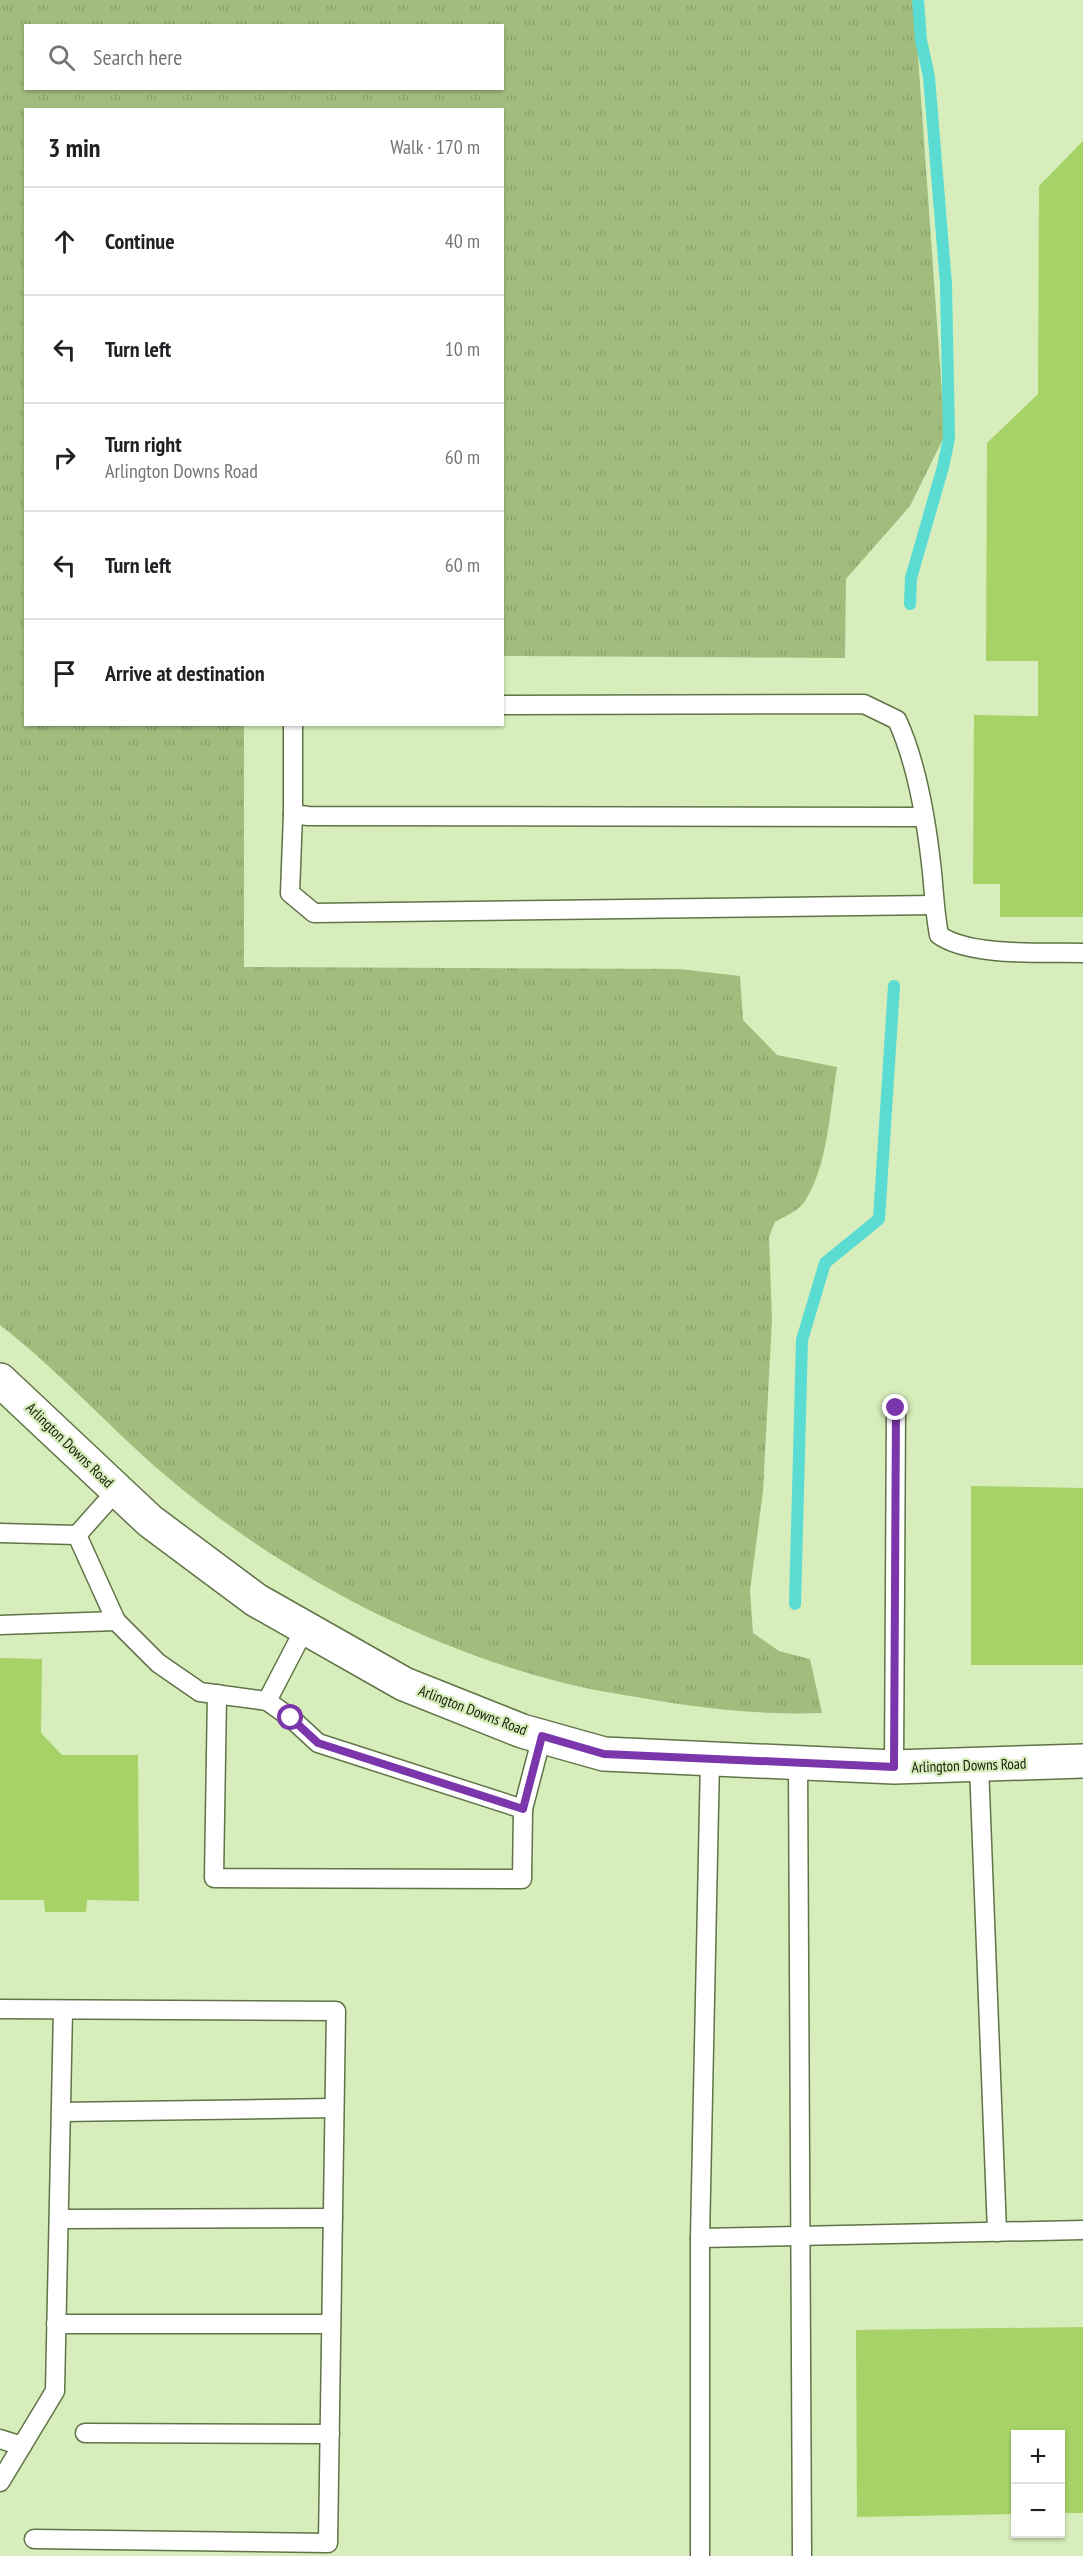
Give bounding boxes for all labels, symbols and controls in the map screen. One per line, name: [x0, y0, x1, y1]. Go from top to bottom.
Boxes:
search box: [24, 24, 504, 90]
icon: search: [45, 41, 78, 74]
text: Search here: [93, 43, 182, 71]
text: 3 min: [48, 131, 101, 164]
text: Walk · 170 m: [390, 134, 480, 160]
icon: ahead: [48, 225, 81, 258]
text: Continue: [105, 227, 175, 255]
text: 40 m: [445, 228, 480, 254]
icon: left: [48, 333, 81, 366]
text: Turn left: [105, 335, 171, 363]
text: 10 m: [445, 336, 480, 362]
text: Turn right: [105, 430, 182, 458]
icon: right: [48, 441, 81, 474]
text: 60 m: [445, 444, 480, 470]
text: Arlington Downs Road: [105, 458, 258, 484]
icon: left: [48, 549, 81, 582]
text: Turn left: [105, 551, 171, 579]
text: 60 m: [445, 552, 480, 578]
icon: arrive: [48, 657, 81, 690]
text: Arrive at destination: [105, 659, 265, 687]
route end: [882, 1394, 908, 1420]
street label: Arlington Downs Road: [22, 1398, 118, 1492]
street label: Arlington Downs Road: [416, 1681, 530, 1739]
route start: [277, 1704, 303, 1730]
street label: Arlington Downs Road: [911, 1754, 1027, 1776]
map controls: [1011, 2430, 1065, 2538]
button: +: [1011, 2430, 1065, 2484]
button: −: [1011, 2484, 1065, 2538]

